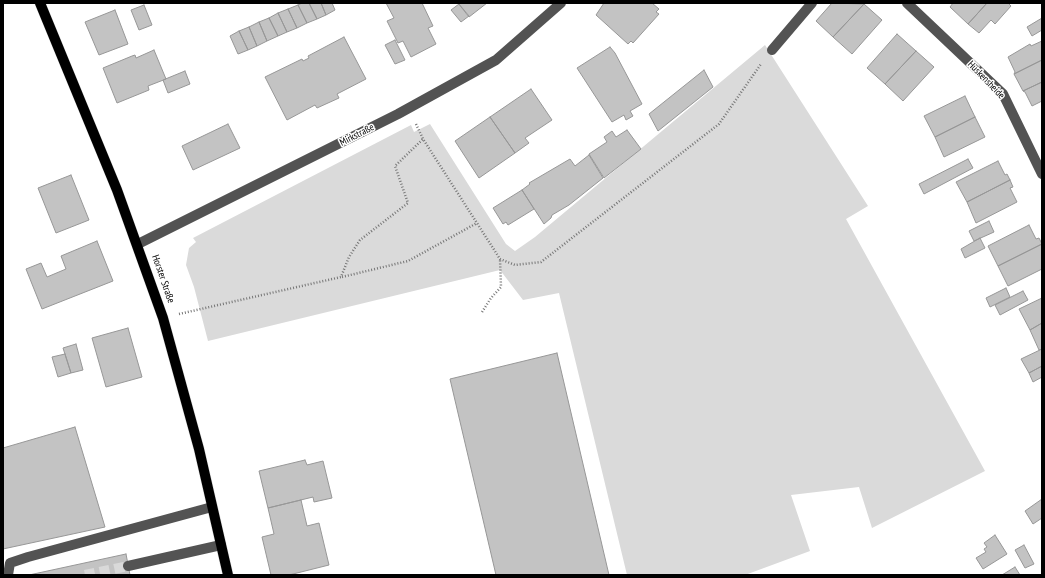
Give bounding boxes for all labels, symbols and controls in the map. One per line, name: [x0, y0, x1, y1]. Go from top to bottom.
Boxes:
street label: Hüskensheide: [965, 59, 1007, 101]
street label: Mirkstraße: [338, 121, 376, 149]
street label: Horster Straße: [149, 253, 177, 305]

